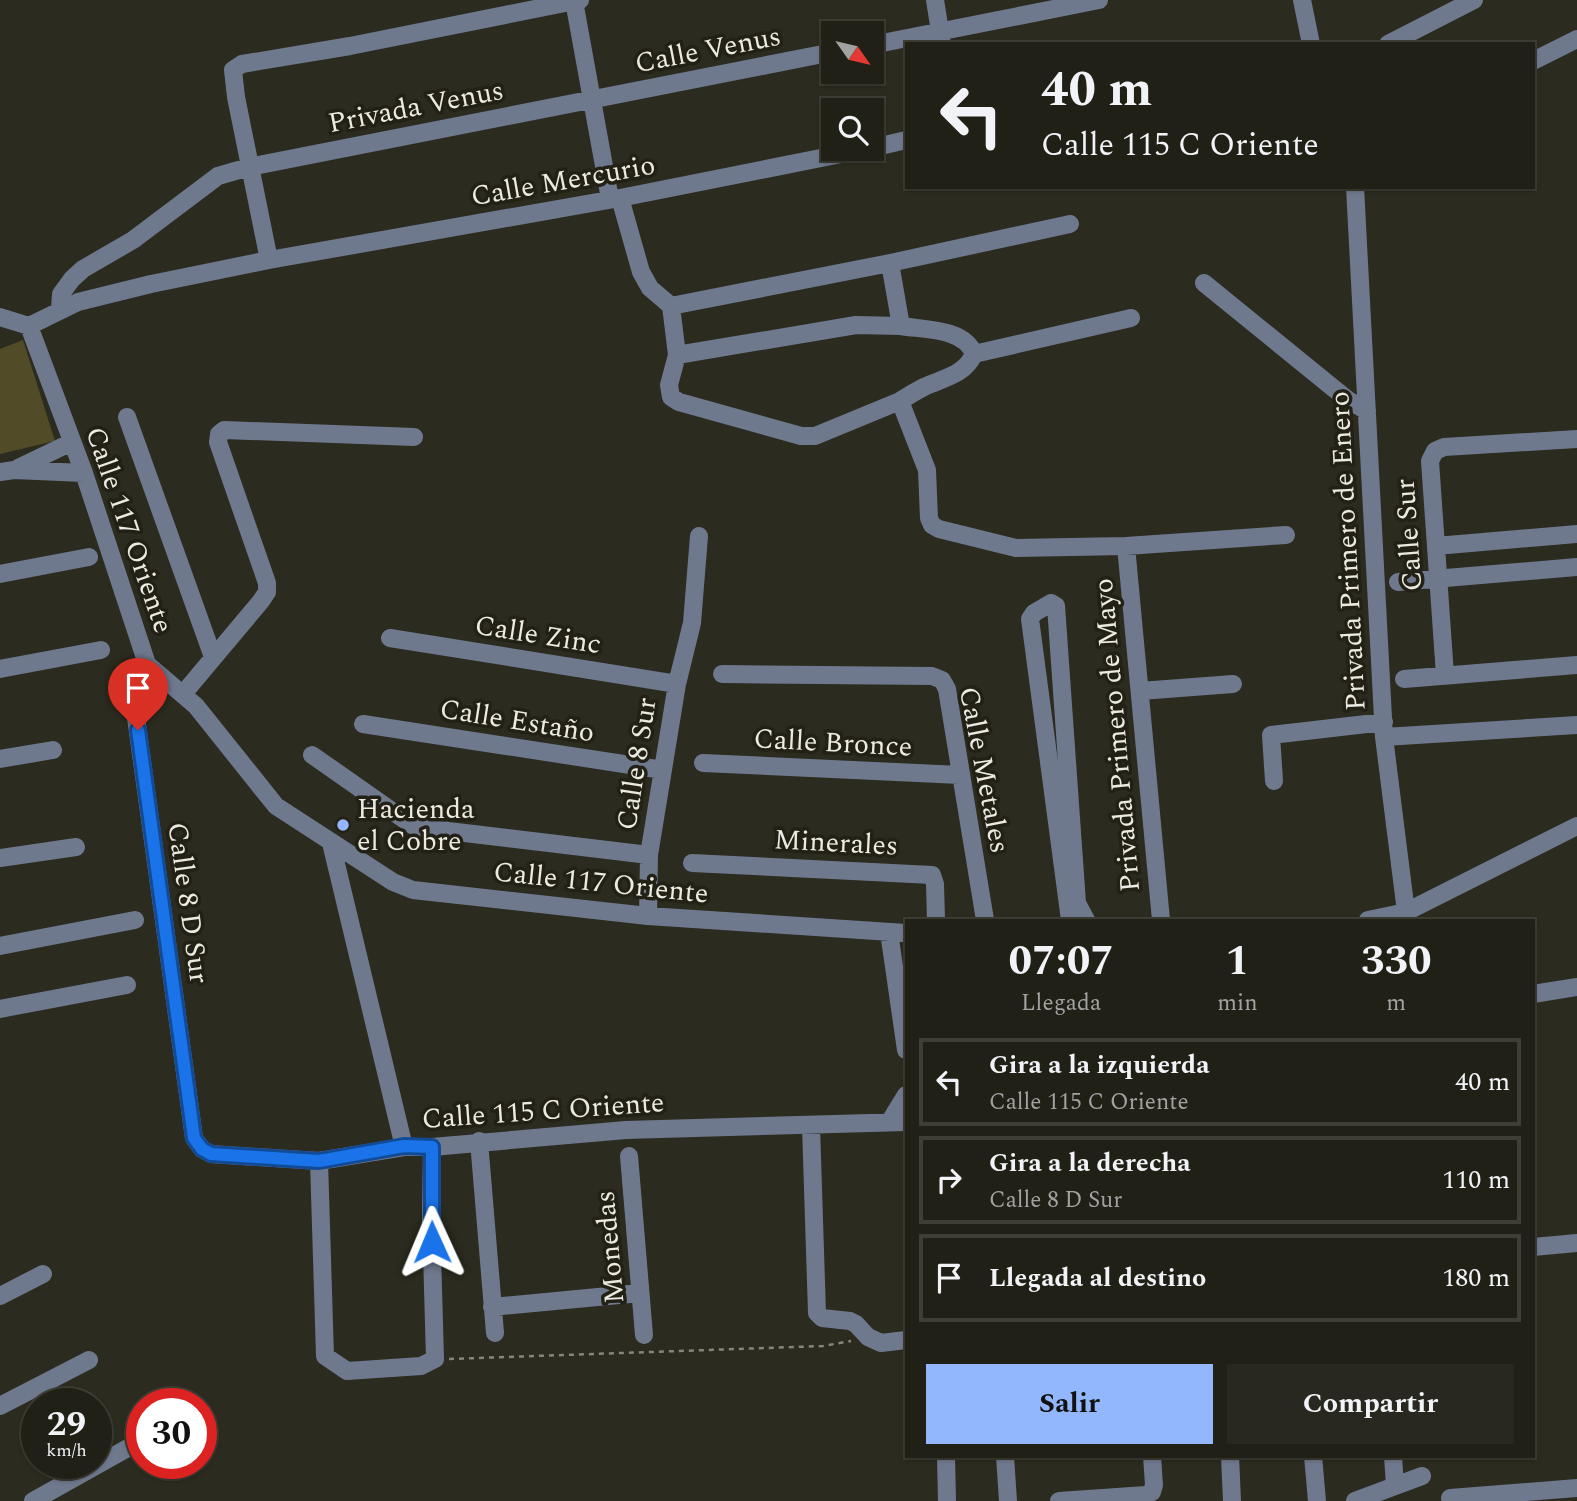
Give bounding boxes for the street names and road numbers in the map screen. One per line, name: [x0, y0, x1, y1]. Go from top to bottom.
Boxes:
street label: Calle Venus: [631, 15, 785, 85]
street label: Privada Venus: [325, 69, 507, 145]
street label: Calle Mercurio: [467, 144, 659, 218]
street label: Privada Primero de Enero: [1318, 390, 1378, 712]
street label: Calle 117 Oriente: [74, 421, 184, 639]
street label: Calle Sur: [1384, 477, 1434, 593]
street label: Privada Primero de Mayo: [1082, 576, 1152, 894]
street label: Calle Zinc: [472, 604, 604, 666]
street label: Calle Metales: [947, 683, 1021, 857]
street label: Calle Estaño: [437, 688, 597, 754]
street label: Calle 8 Sur: [605, 695, 669, 833]
street label: Calle Bronce: [753, 717, 913, 769]
street label: Minerales: [773, 818, 899, 868]
street label: Calle 8 D Sur: [155, 820, 221, 986]
street label: Calle 117 Oriente: [491, 850, 711, 916]
street label: Calle 115 C Oriente: [420, 1081, 666, 1141]
street label: Monedas: [584, 1189, 636, 1305]

